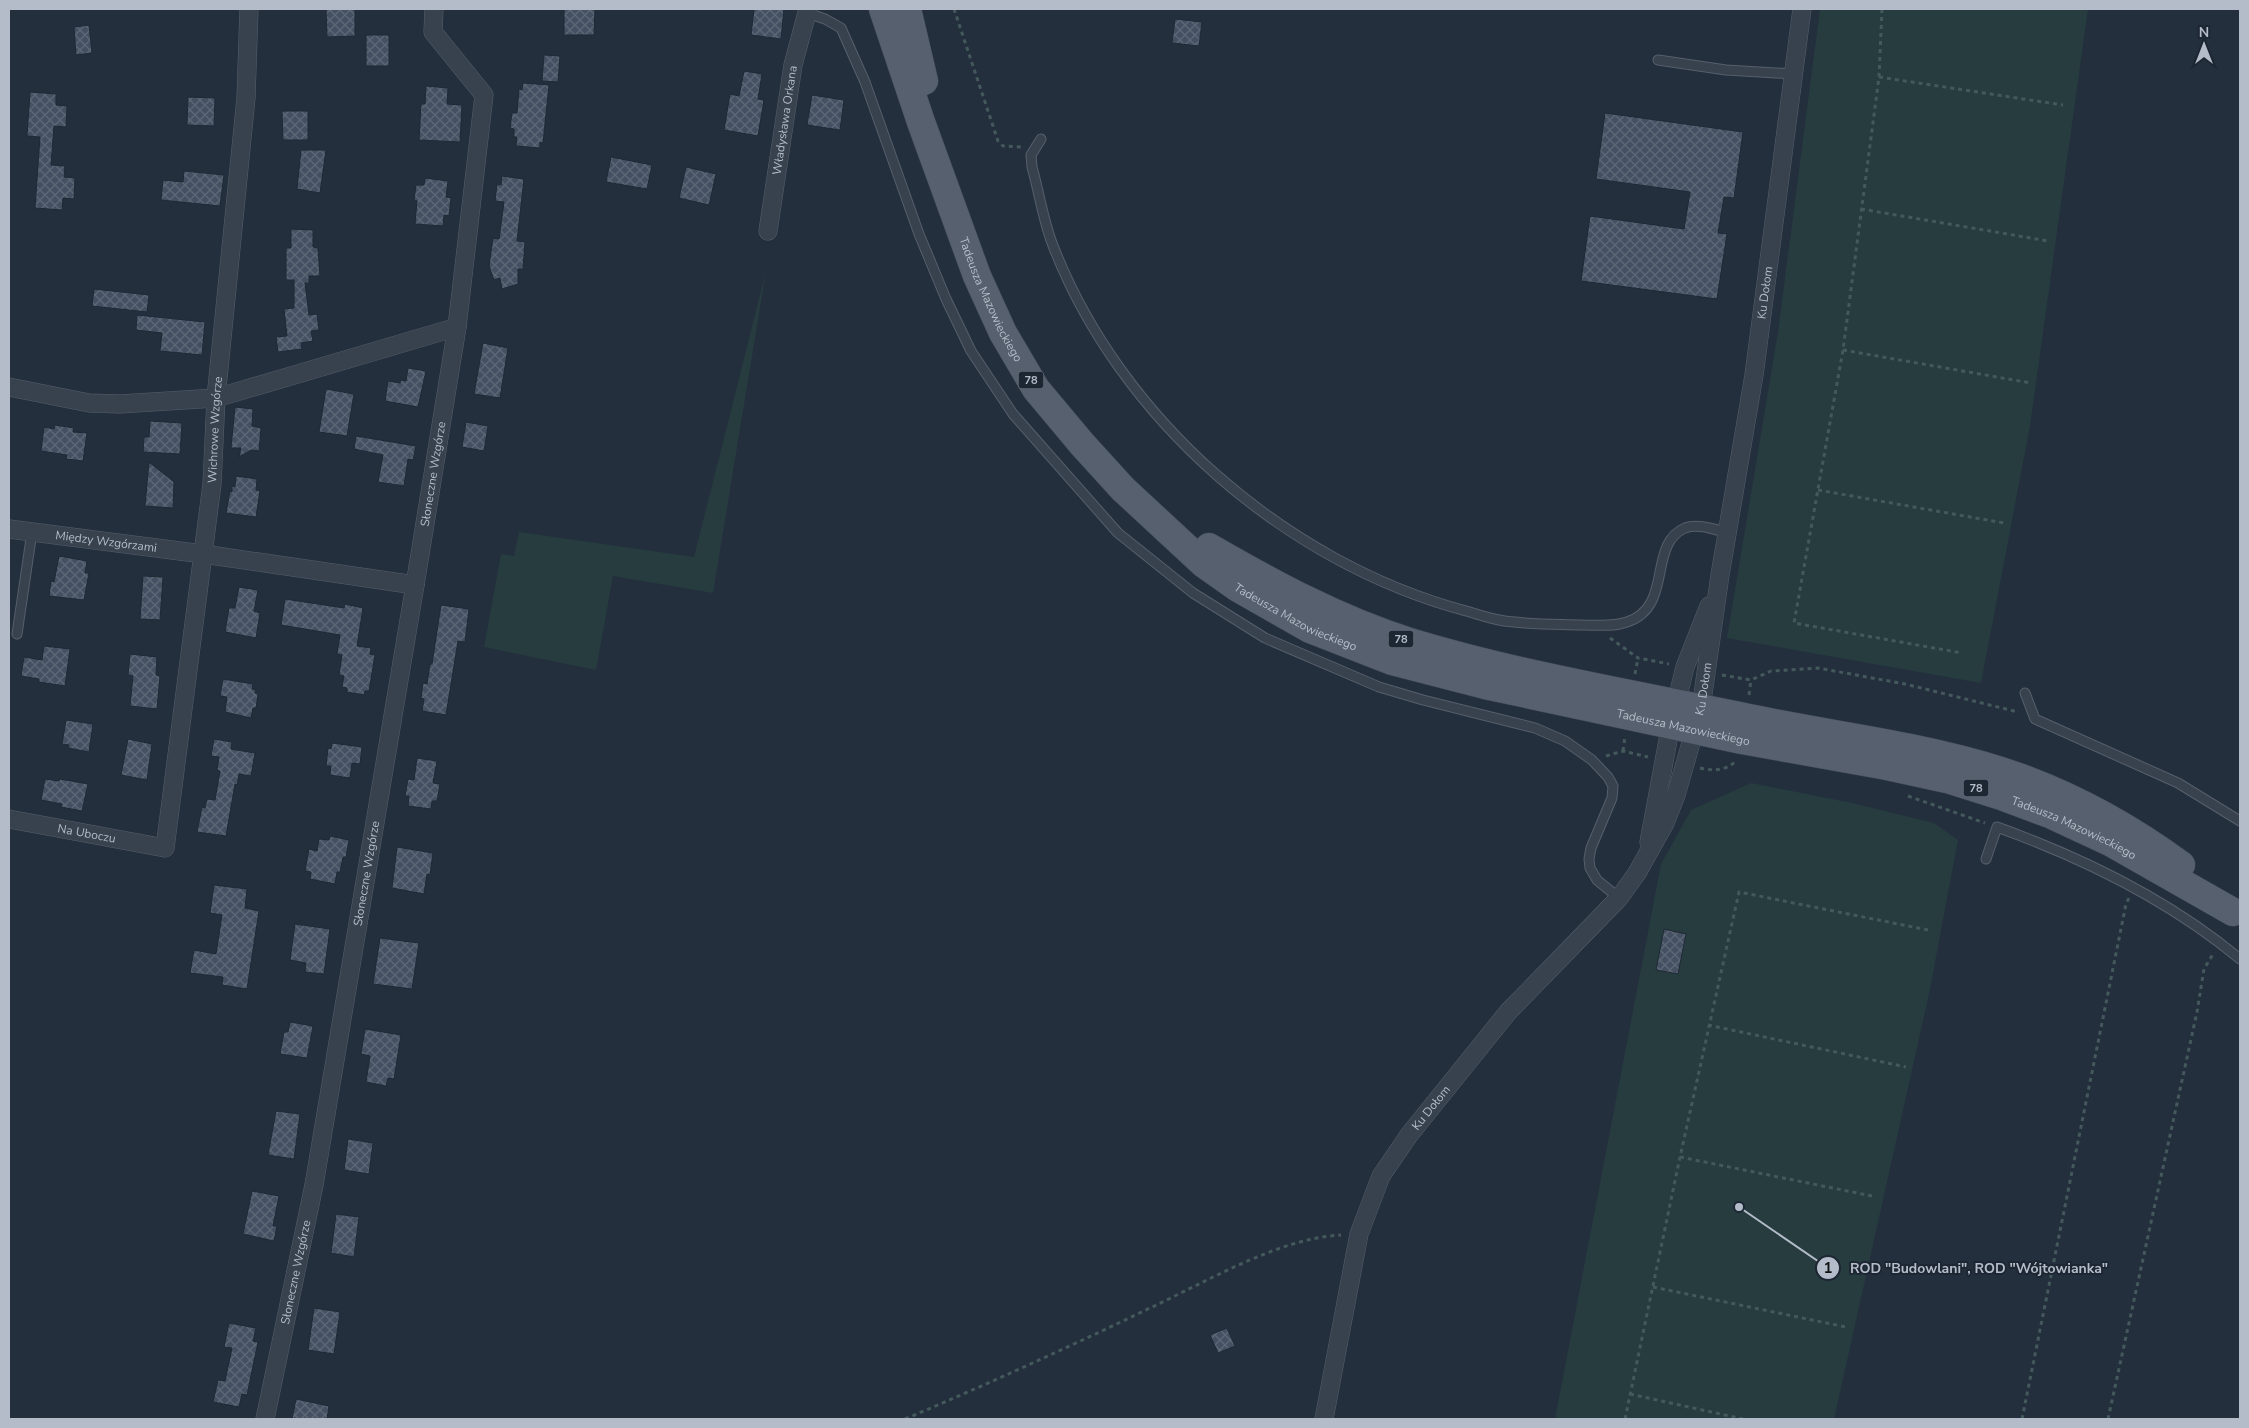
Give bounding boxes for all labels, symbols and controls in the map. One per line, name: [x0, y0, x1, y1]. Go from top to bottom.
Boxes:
north arrow: [2179, 20, 2229, 70]
text: N: [2199, 23, 2209, 42]
street label: Władysława Orkana: [769, 64, 801, 176]
street label: Tadeusza Mazowieckiego: [955, 235, 1026, 365]
street label: Ku Dołom: [1753, 265, 1776, 320]
road number: 78: [1018, 372, 1044, 388]
street label: Wichrowe Wzgórze: [204, 376, 226, 483]
street label: Słoneczne Wzgórze: [417, 420, 449, 528]
street label: Między Wzgórzami: [54, 527, 158, 556]
street label: Tadeusza Mazowieckiego: [1231, 580, 1360, 655]
road number: 78: [1388, 630, 1414, 648]
street label: Ku Dołom: [1691, 661, 1715, 717]
street label: Tadeusza Mazowieckiego: [1615, 705, 1752, 749]
road number: 78: [1964, 780, 1988, 796]
street label: Tadeusza Mazowieckiego: [2009, 793, 2140, 864]
street label: Na Uboczu: [56, 820, 117, 847]
street label: Słoneczne Wzgórze: [350, 820, 383, 927]
street label: Ku Dołom: [1408, 1082, 1454, 1133]
street label: Słoneczne Wzgórze: [277, 1219, 314, 1326]
callout: ROD "Budowlani", ROD "Wójtowianka": [1815, 1254, 2118, 1283]
text: 1: [1823, 1258, 1833, 1278]
text: ROD "Budowlani", ROD "Wójtowianka": [1850, 1259, 2108, 1278]

